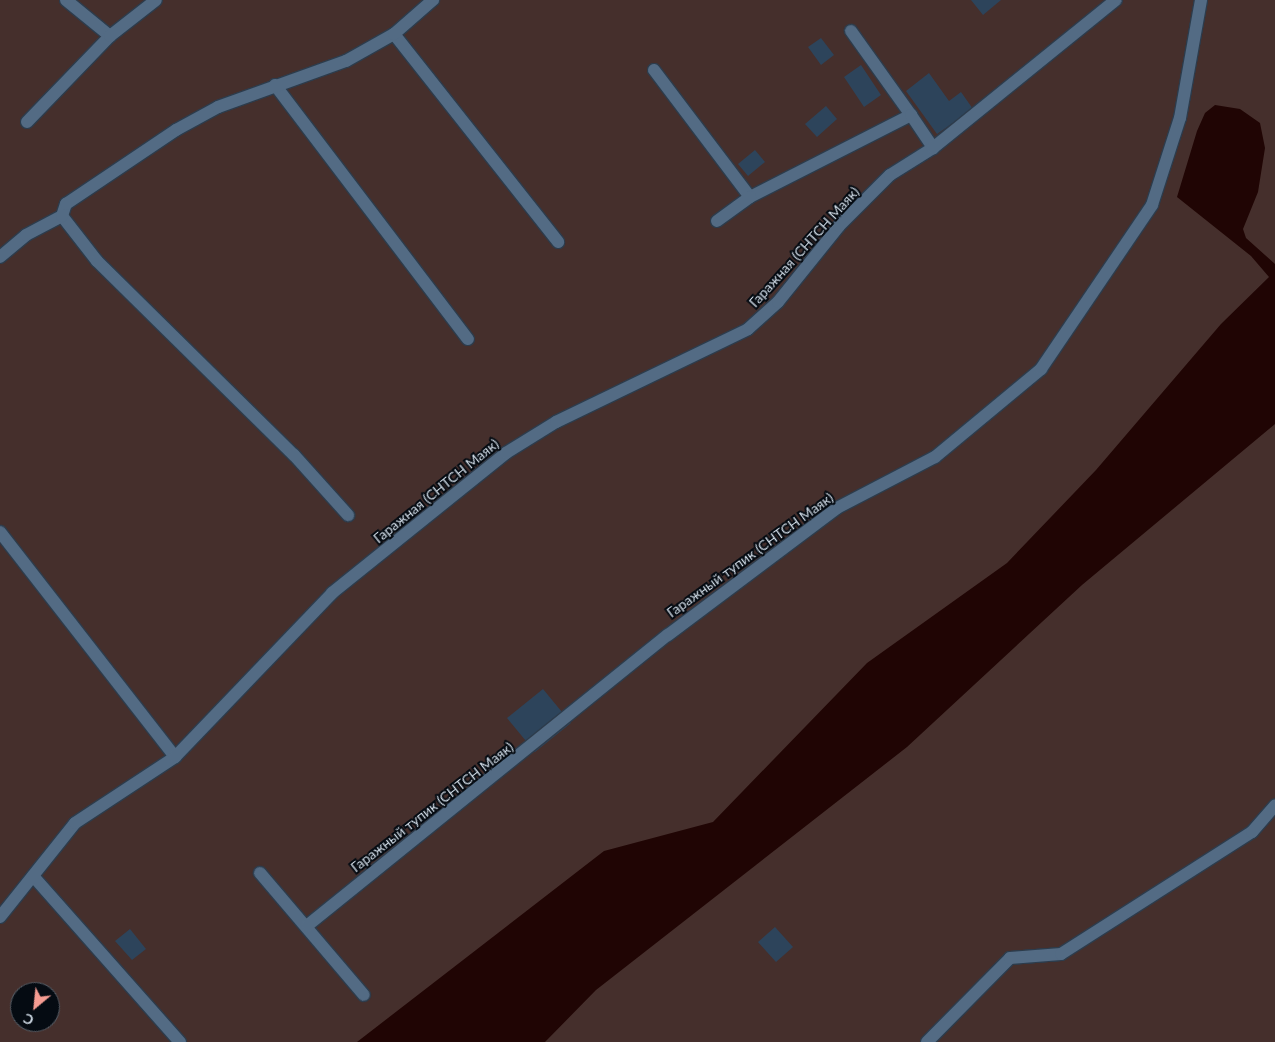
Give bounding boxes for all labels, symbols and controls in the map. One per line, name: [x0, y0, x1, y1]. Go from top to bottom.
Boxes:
street label: Гаражная (СНТСН Маяк): [746, 183, 862, 311]
street label: Гаражная (СНТСН Маяк): [370, 435, 502, 547]
street label: Гаражный тупик (СНТСН Маяк): [664, 489, 836, 621]
street label: Гаражный тупик (СНТСН Маяк): [347, 738, 517, 876]
north arrow: [10, 982, 60, 1032]
text: С: [20, 1010, 36, 1029]

